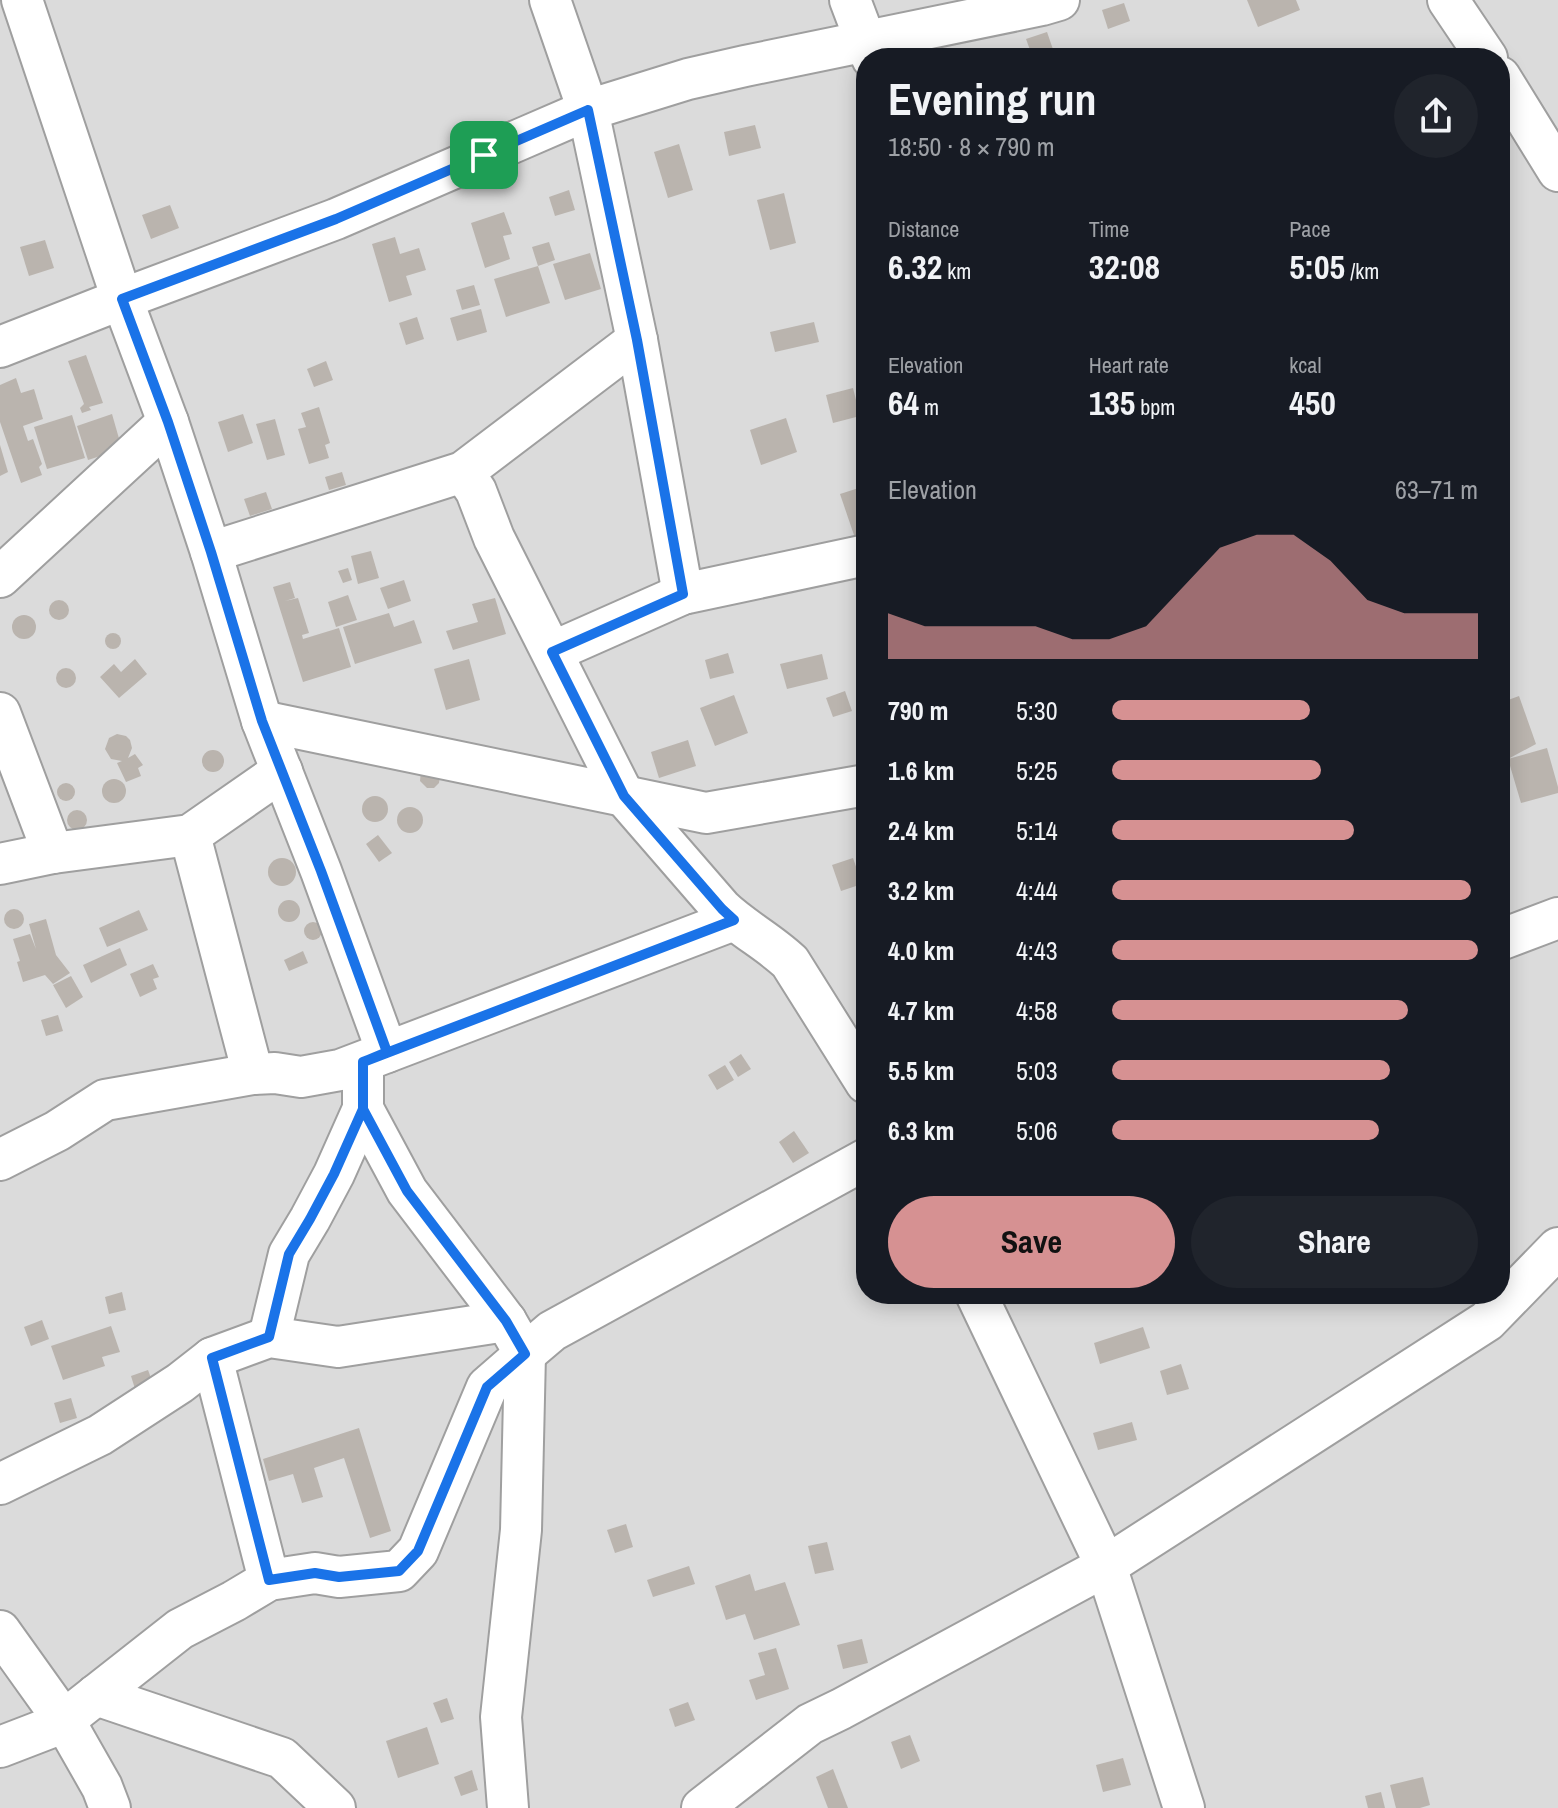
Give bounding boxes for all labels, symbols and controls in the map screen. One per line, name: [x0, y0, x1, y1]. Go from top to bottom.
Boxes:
text: Evening run: [888, 69, 1097, 129]
button: share: [1394, 74, 1478, 158]
pin: [450, 121, 518, 189]
text: 18:50 · 8 × 790 m: [888, 129, 1055, 164]
icon: arrive: [462, 133, 506, 177]
text: Distance: [888, 214, 959, 244]
text: Time: [1089, 214, 1129, 244]
text: Pace: [1289, 214, 1330, 244]
text: 6.32: [888, 244, 942, 290]
text: 32:08: [1089, 244, 1160, 290]
text: 5:05: [1289, 244, 1345, 290]
text: km: [942, 256, 971, 286]
text: /km: [1345, 256, 1379, 286]
text: Elevation: [888, 350, 963, 380]
text: Heart rate: [1089, 350, 1169, 380]
text: kcal: [1289, 350, 1321, 380]
text: 64: [888, 380, 919, 426]
text: 135: [1089, 380, 1135, 426]
text: 450: [1289, 380, 1336, 426]
text: m: [919, 392, 939, 422]
text: bpm: [1135, 392, 1175, 422]
text: Elevation: [888, 472, 977, 507]
text: 63–71 m: [1395, 472, 1478, 507]
text: 790 m: [888, 693, 948, 728]
text: 5:30: [1016, 693, 1058, 728]
text: 1.6 km: [888, 753, 954, 788]
text: 5:25: [1016, 753, 1058, 788]
text: 2.4 km: [888, 813, 954, 848]
text: 5:14: [1016, 813, 1058, 848]
text: 3.2 km: [888, 873, 954, 908]
text: 4:44: [1016, 873, 1058, 908]
text: 4.0 km: [888, 933, 954, 968]
text: 4:43: [1016, 933, 1058, 968]
text: 4.7 km: [888, 993, 954, 1028]
text: 4:58: [1016, 993, 1058, 1028]
text: 5.5 km: [888, 1053, 954, 1088]
text: 5:03: [1016, 1053, 1058, 1088]
text: 6.3 km: [888, 1113, 954, 1148]
text: 5:06: [1016, 1113, 1058, 1148]
button: Save: [888, 1196, 1175, 1288]
button: Share: [1191, 1196, 1478, 1288]

